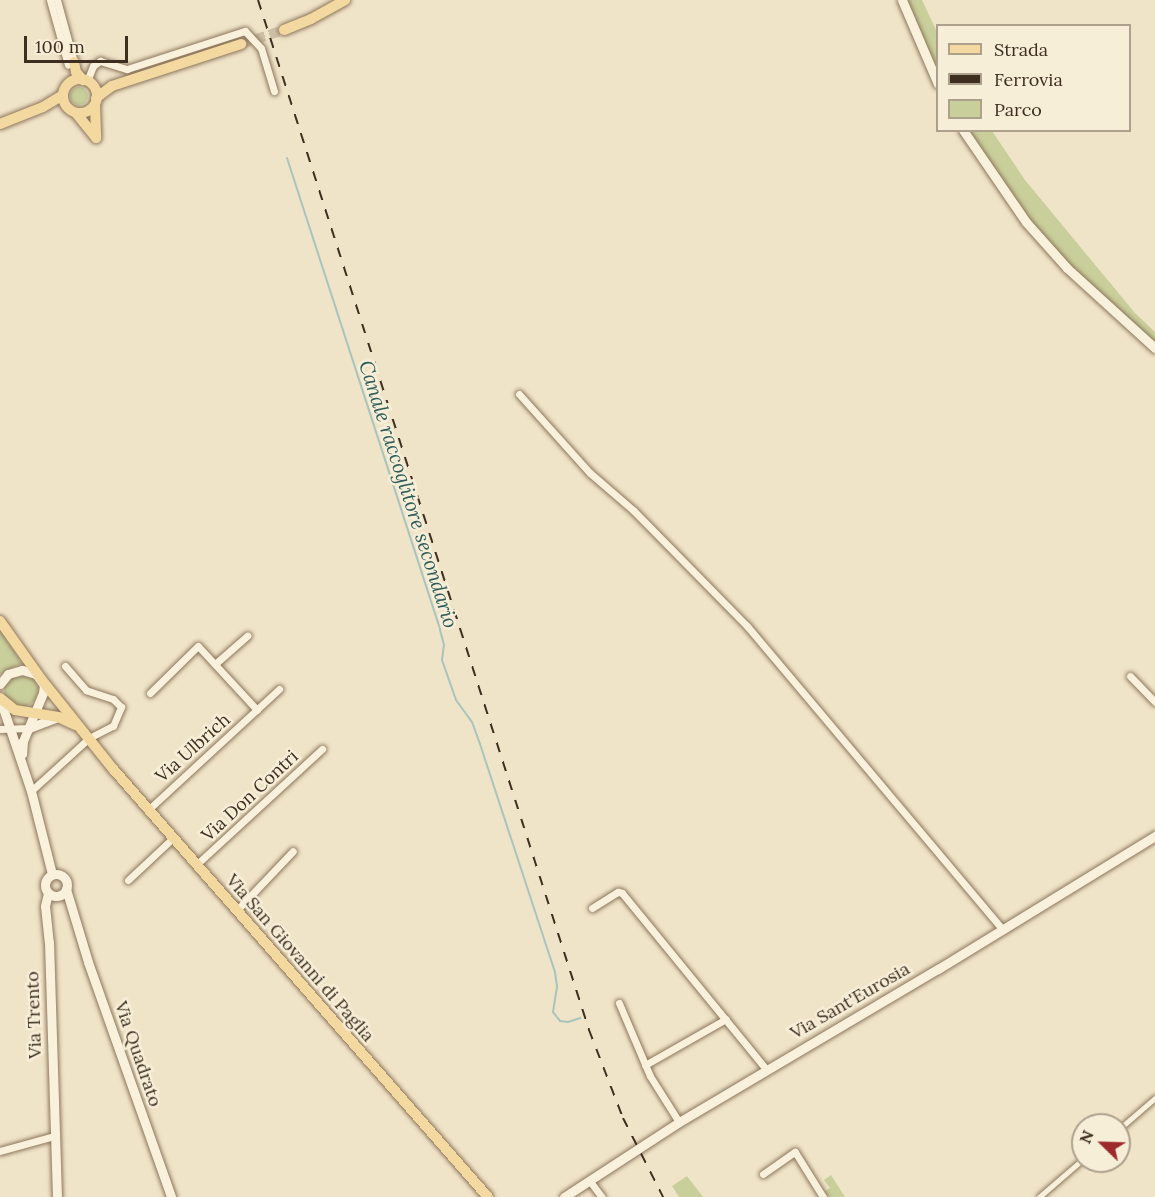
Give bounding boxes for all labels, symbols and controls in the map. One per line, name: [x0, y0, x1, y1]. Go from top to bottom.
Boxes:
scale bar: [27, 24, 130, 62]
legend: [936, 24, 1131, 132]
text: 100 m: [35, 35, 85, 58]
text: Strada: [994, 38, 1048, 61]
text: Ferrovia: [994, 68, 1063, 91]
text: Parco: [994, 98, 1042, 121]
water label: Canale raccoglitore secondario: [354, 357, 464, 631]
street label: Via Ulbrich: [151, 709, 235, 787]
street label: Via Don Contri: [197, 746, 303, 846]
street label: Via San Giovanni di Paglia: [221, 870, 379, 1046]
street label: Via Sant'Eurosia: [786, 958, 914, 1044]
street label: Via Trento: [22, 971, 46, 1059]
street label: Via Quadrato: [110, 998, 166, 1110]
north arrow: [1071, 1113, 1131, 1173]
text: N: [1075, 1127, 1098, 1146]

